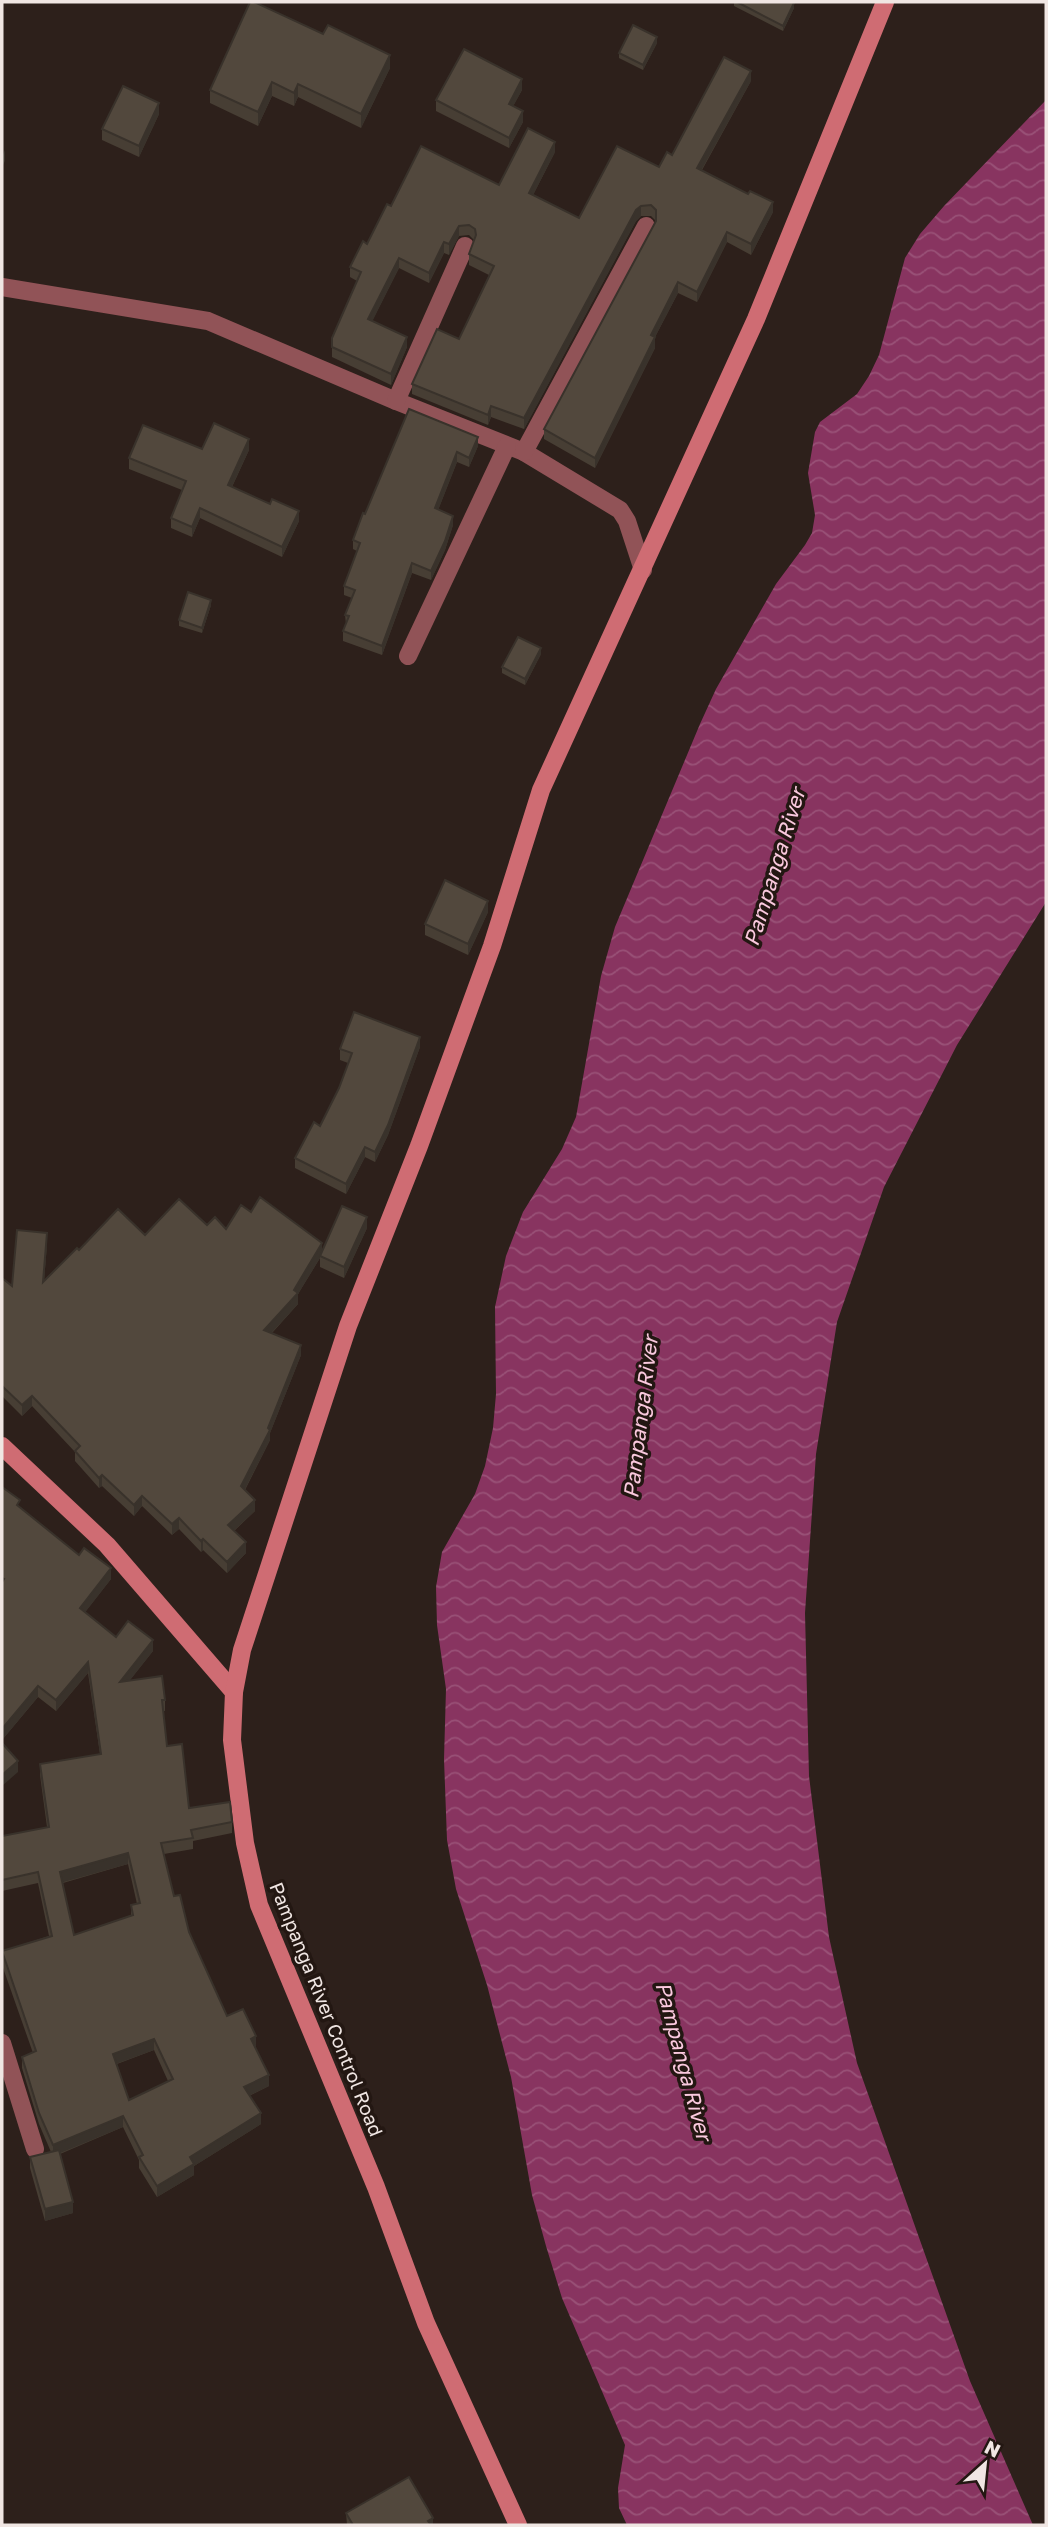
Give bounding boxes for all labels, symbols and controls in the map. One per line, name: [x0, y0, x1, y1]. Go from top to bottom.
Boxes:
water label: Pampanga River: [738, 782, 811, 949]
water label: Pampanga River: [617, 1332, 663, 1500]
street label: Pampanga River Control Road: [265, 1879, 389, 2139]
water label: Pampanga River: [650, 1979, 718, 2146]
north arrow: [950, 2429, 1020, 2499]
text: N: [981, 2435, 1005, 2462]

